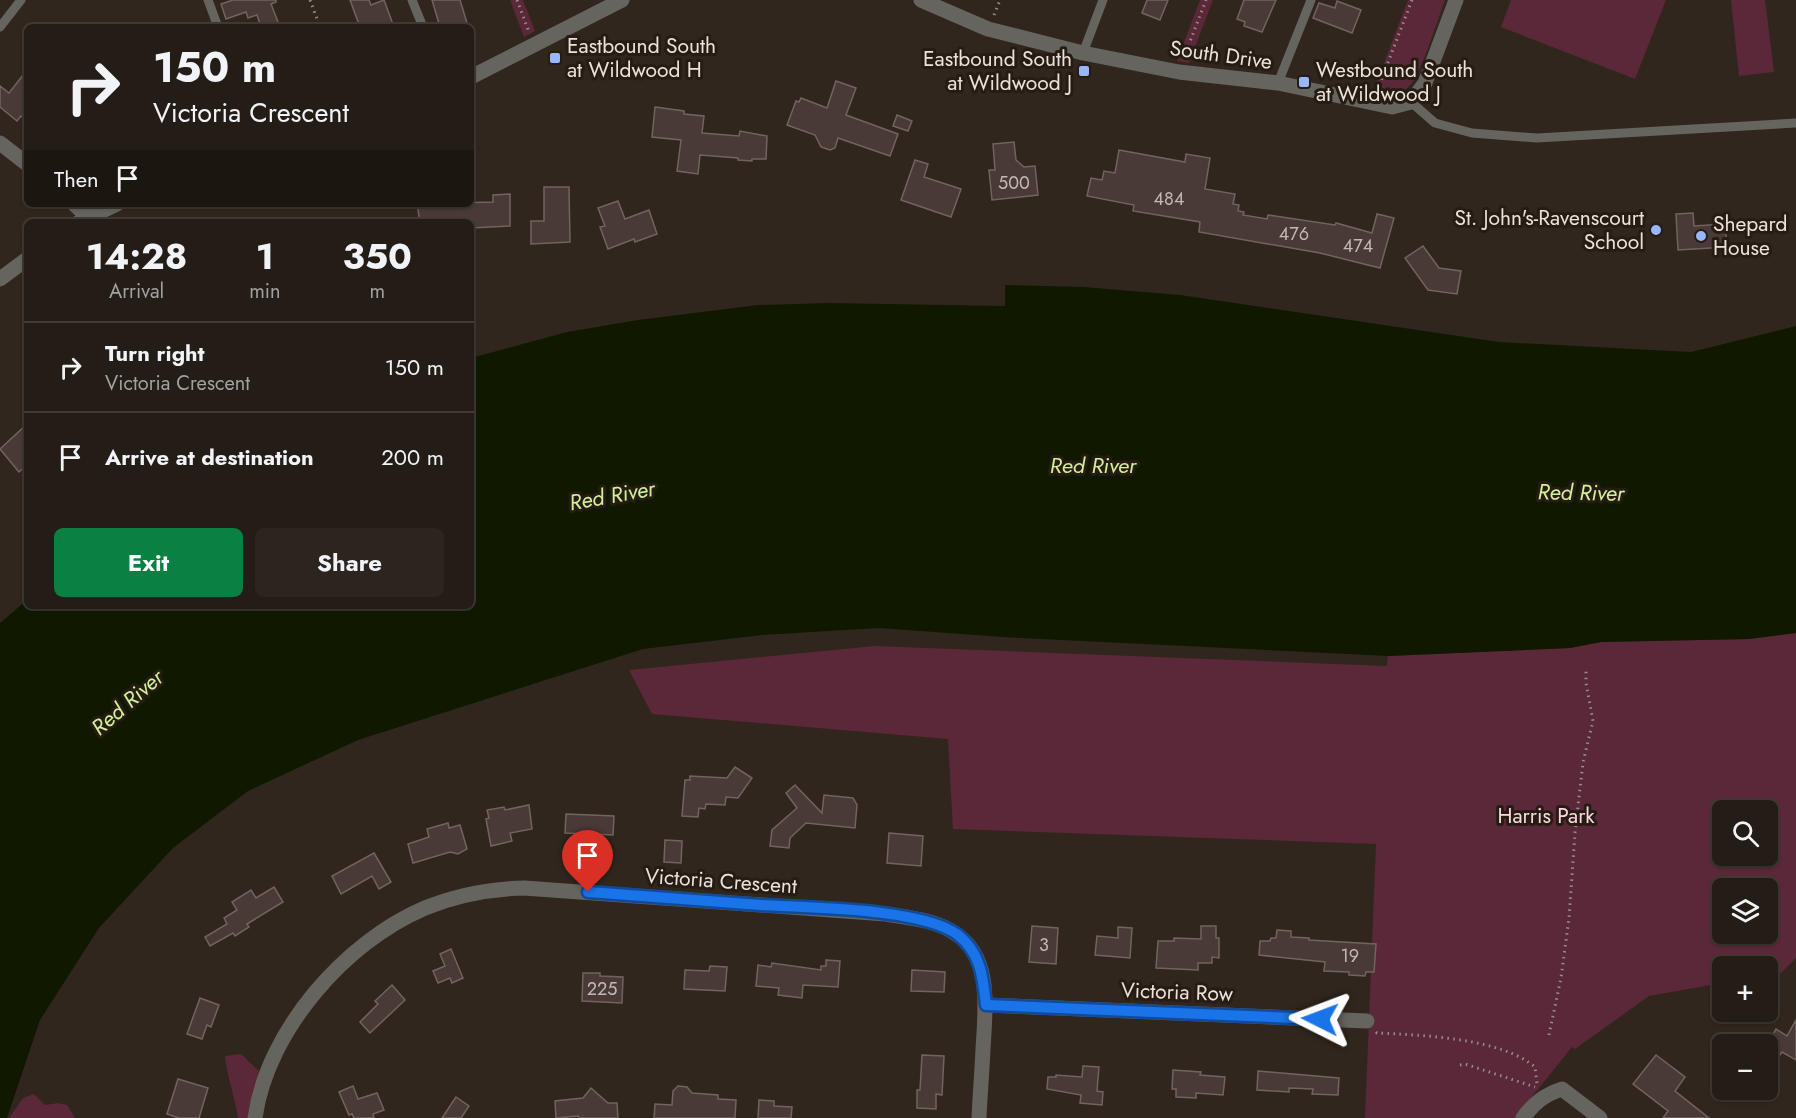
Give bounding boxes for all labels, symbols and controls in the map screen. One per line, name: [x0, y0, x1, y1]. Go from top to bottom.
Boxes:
place label: Eastbound South at Wildwood H: [567, 31, 716, 85]
street label: South Drive: [1168, 33, 1274, 77]
text: 150 m: [153, 37, 276, 98]
place label: Eastbound South at Wildwood J: [923, 44, 1072, 98]
icon: right: [54, 48, 132, 126]
marker: Eastbound South at Wildwood H: [548, 51, 562, 65]
place label: Westbound South at Wildwood J: [1316, 55, 1473, 109]
marker: Eastbound South at Wildwood J: [1077, 64, 1091, 78]
marker: Westbound South at Wildwood J: [1297, 75, 1311, 89]
text: Victoria Crescent: [153, 93, 349, 132]
icon: arrive: [111, 162, 144, 195]
text: Then: [54, 163, 99, 195]
house number: 500: [998, 170, 1030, 196]
house number: 484: [1154, 186, 1184, 212]
place label: St. John's-Ravenscourt School: [1454, 203, 1644, 257]
place label: Shepard House: [1713, 209, 1788, 263]
house number: 476: [1279, 221, 1309, 247]
marker: St. John's-Ravenscourt School: [1649, 223, 1663, 237]
marker: Shepard House: [1694, 229, 1708, 243]
text: 14:28: [86, 230, 187, 282]
text: 1: [256, 230, 274, 282]
text: 350: [343, 230, 412, 282]
house number: 474: [1343, 233, 1373, 259]
text: Arrival: [109, 277, 164, 306]
text: min: [249, 277, 281, 306]
text: m: [369, 277, 385, 306]
text: Turn right: [105, 337, 205, 369]
icon: right: [54, 351, 87, 384]
text: 150 m: [385, 351, 444, 383]
text: Victoria Crescent: [105, 369, 250, 398]
icon: arrive: [54, 441, 87, 474]
text: Arrive at destination: [105, 441, 314, 473]
text: 200 m: [381, 441, 444, 473]
water label: Red River: [1050, 449, 1138, 481]
water label: Red River: [567, 471, 659, 518]
water label: Red River: [1537, 475, 1626, 509]
button: Exit: [54, 528, 243, 597]
button: Share: [255, 528, 444, 597]
water label: Red River: [84, 660, 171, 742]
map controls: [1712, 800, 1778, 1100]
button: search: [1712, 800, 1778, 866]
park label: Harris Park: [1497, 801, 1595, 831]
pin: [562, 830, 613, 892]
icon: arrive: [571, 839, 604, 872]
street label: Victoria Crescent: [644, 861, 798, 901]
button: layers: [1712, 878, 1778, 944]
house number: 3: [1039, 932, 1049, 958]
house number: 19: [1341, 943, 1359, 969]
button: +: [1712, 956, 1778, 1022]
street label: Victoria Row: [1120, 975, 1234, 1009]
house number: 225: [587, 976, 617, 1002]
position arrow: [1288, 987, 1352, 1051]
button: −: [1712, 1034, 1778, 1100]

